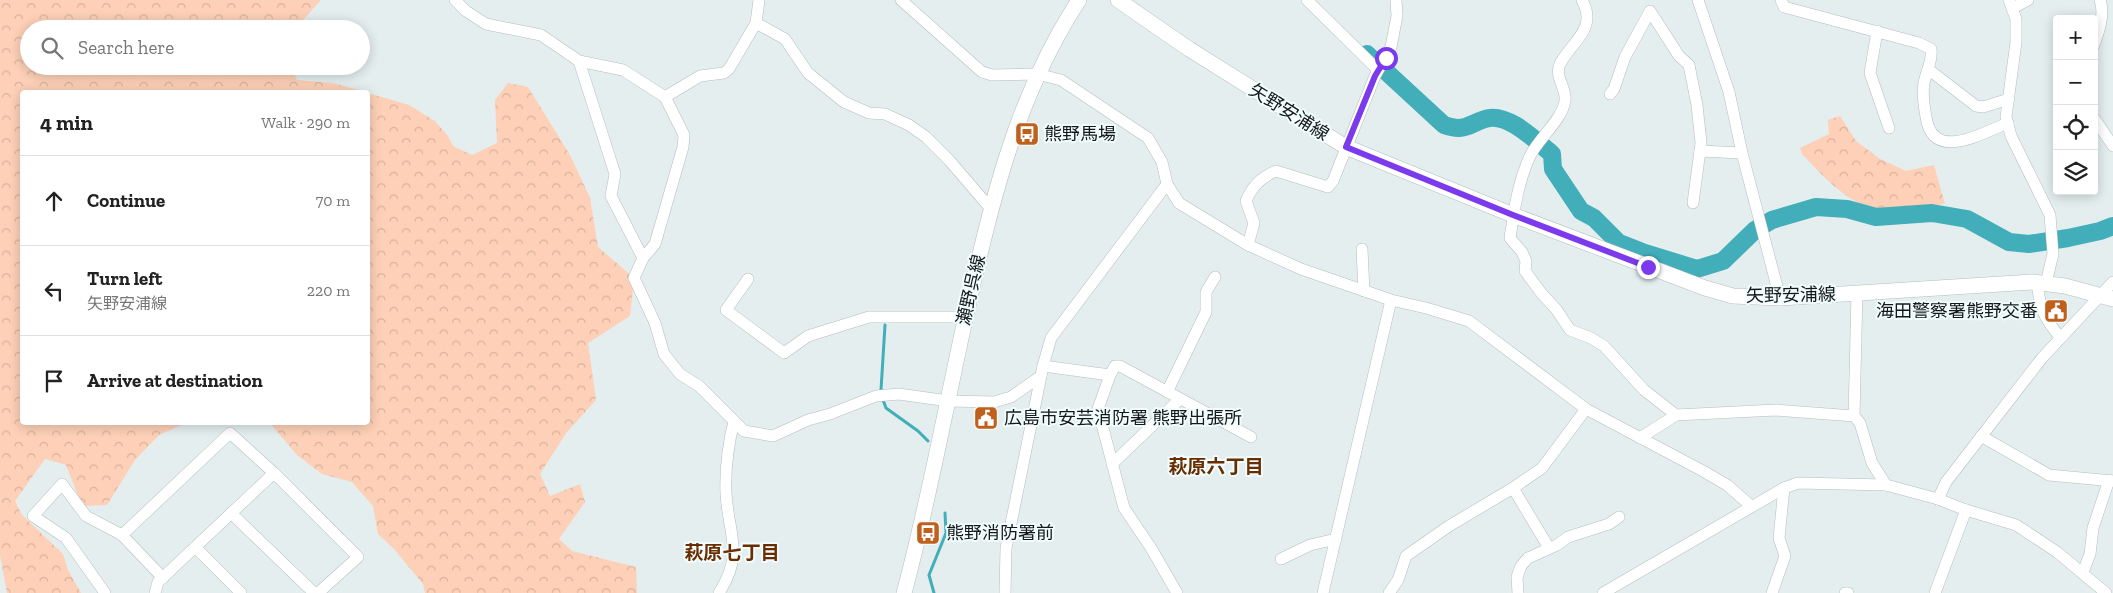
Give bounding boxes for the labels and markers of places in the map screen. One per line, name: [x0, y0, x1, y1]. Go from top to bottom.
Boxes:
bus stop icon: 熊野馬場: [1014, 121, 1040, 147]
place label: 熊野馬場: [1044, 123, 1116, 145]
public building icon: 海田警察署熊野交番: [2043, 298, 2069, 324]
place label: 海田警察署熊野交番: [1876, 300, 2038, 322]
public building icon: 広島市安芸消防署 熊野出張所: [973, 405, 999, 431]
place label: 広島市安芸消防署 熊野出張所: [1004, 407, 1242, 429]
bus stop icon: 熊野消防署前: [915, 520, 941, 546]
place label: 熊野消防署前: [946, 522, 1054, 544]

